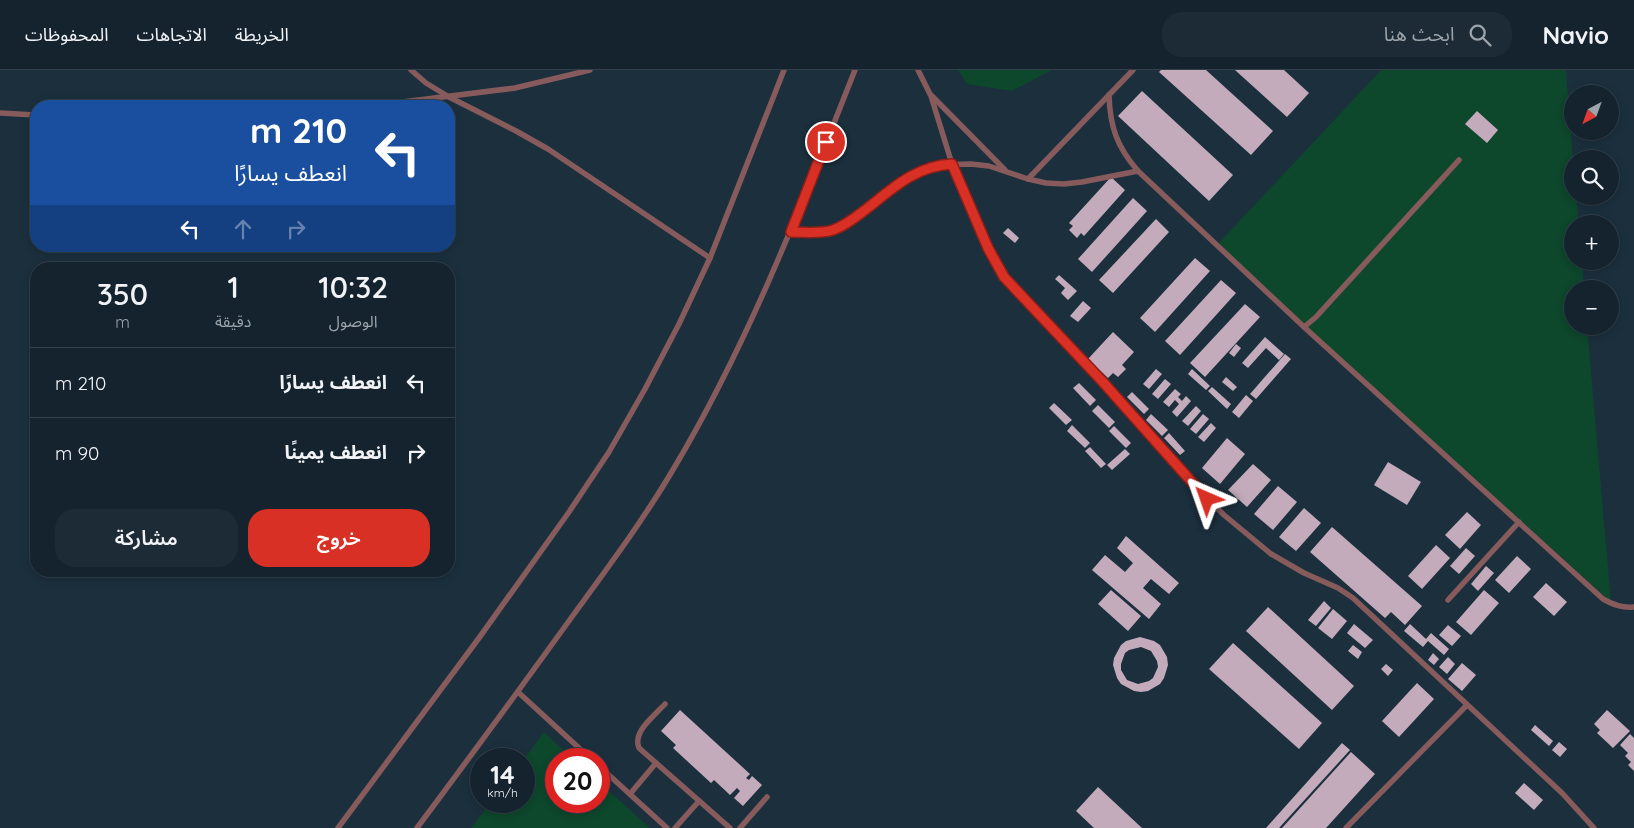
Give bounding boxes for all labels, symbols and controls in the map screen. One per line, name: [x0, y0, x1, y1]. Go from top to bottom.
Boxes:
search box: [1162, 12, 1512, 57]
text: Navio: [1542, 20, 1609, 50]
icon: search: [1466, 21, 1494, 49]
text: ابحث هنا: [1384, 22, 1454, 46]
text: المحفوظات: [25, 23, 109, 46]
text: الاتجاهات: [137, 23, 207, 46]
text: الخريطة: [235, 23, 289, 46]
north arrow: [1564, 85, 1619, 140]
map controls: [1564, 85, 1619, 335]
text: 210 m: [250, 108, 347, 152]
icon: left: [365, 120, 430, 185]
pin: [805, 121, 847, 163]
icon: arrive: [812, 128, 840, 156]
button: search: [1564, 150, 1619, 205]
text: انعطف يسارًا: [234, 159, 347, 187]
icon: left: [176, 215, 204, 243]
icon: ahead: [229, 215, 257, 243]
icon: right: [282, 215, 310, 243]
button: +: [1564, 215, 1619, 270]
text: 1: [227, 268, 239, 306]
text: 10:32: [318, 268, 388, 306]
text: 350: [97, 275, 148, 313]
button: −: [1564, 280, 1619, 335]
text: دقيقة: [215, 311, 251, 331]
text: الوصول: [329, 311, 378, 331]
text: m: [115, 312, 130, 332]
icon: left: [402, 369, 430, 397]
text: انعطف يسارًا: [280, 370, 387, 394]
text: 210 m: [55, 371, 106, 395]
icon: right: [402, 439, 430, 467]
text: انعطف يمينًا: [285, 440, 387, 464]
text: 90 m: [55, 441, 99, 465]
position arrow: [1180, 472, 1232, 524]
button: مشاركة: [55, 509, 238, 567]
button: خروج: [248, 509, 430, 567]
speed limit sign: 20: [545, 748, 610, 813]
text: 14: [490, 759, 515, 790]
text: km/h: [487, 785, 518, 800]

